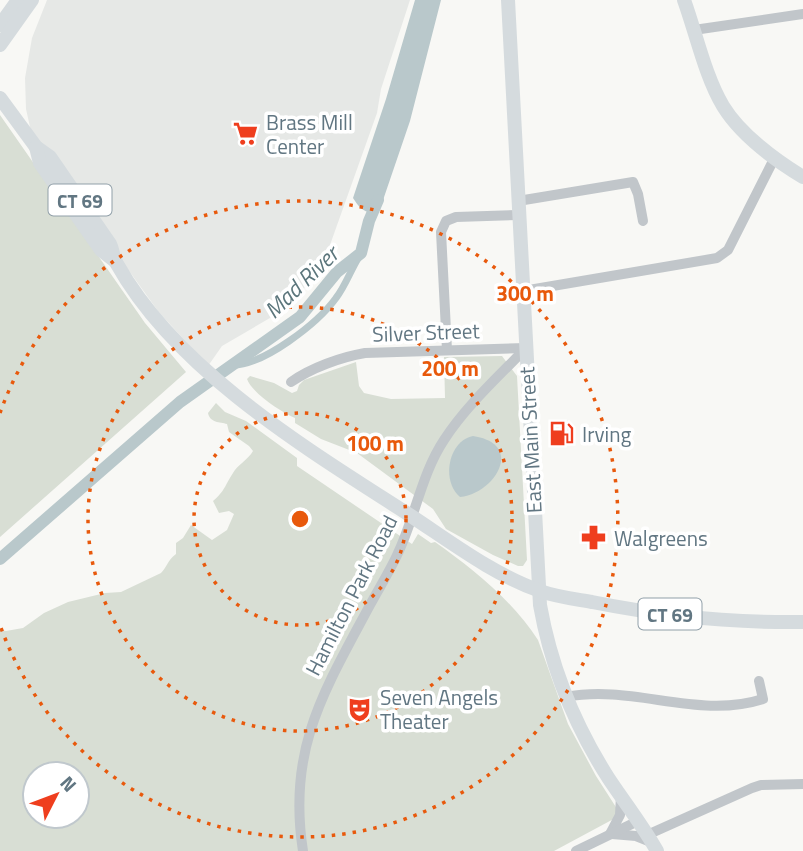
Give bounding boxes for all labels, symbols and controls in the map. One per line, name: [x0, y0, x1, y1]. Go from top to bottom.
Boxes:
place label: Brass Mill Center: [266, 106, 353, 162]
supermarket icon: Brass Mill Center: [232, 120, 260, 148]
road number: CT 69: [48, 184, 112, 216]
water label: Mad River: [256, 236, 348, 326]
text: 300 m: [496, 277, 554, 309]
street label: Silver Street: [372, 314, 481, 350]
text: 200 m: [421, 352, 479, 384]
street label: East Main Street: [510, 365, 550, 514]
place label: Irving: [582, 418, 631, 450]
fuel station icon: Irving: [548, 420, 576, 448]
text: 100 m: [346, 427, 404, 459]
centre of rings: [288, 507, 312, 531]
street label: Hamilton Park Road: [297, 509, 405, 681]
place label: Walgreens: [614, 522, 708, 554]
pharmacy icon: Walgreens: [580, 524, 608, 552]
road number: CT 69: [638, 598, 702, 629]
place label: Seven Angels Theater: [380, 681, 498, 737]
theatre icon: Seven Angels Theater: [346, 695, 374, 723]
north arrow: [21, 760, 91, 830]
text: N: [54, 769, 84, 798]

